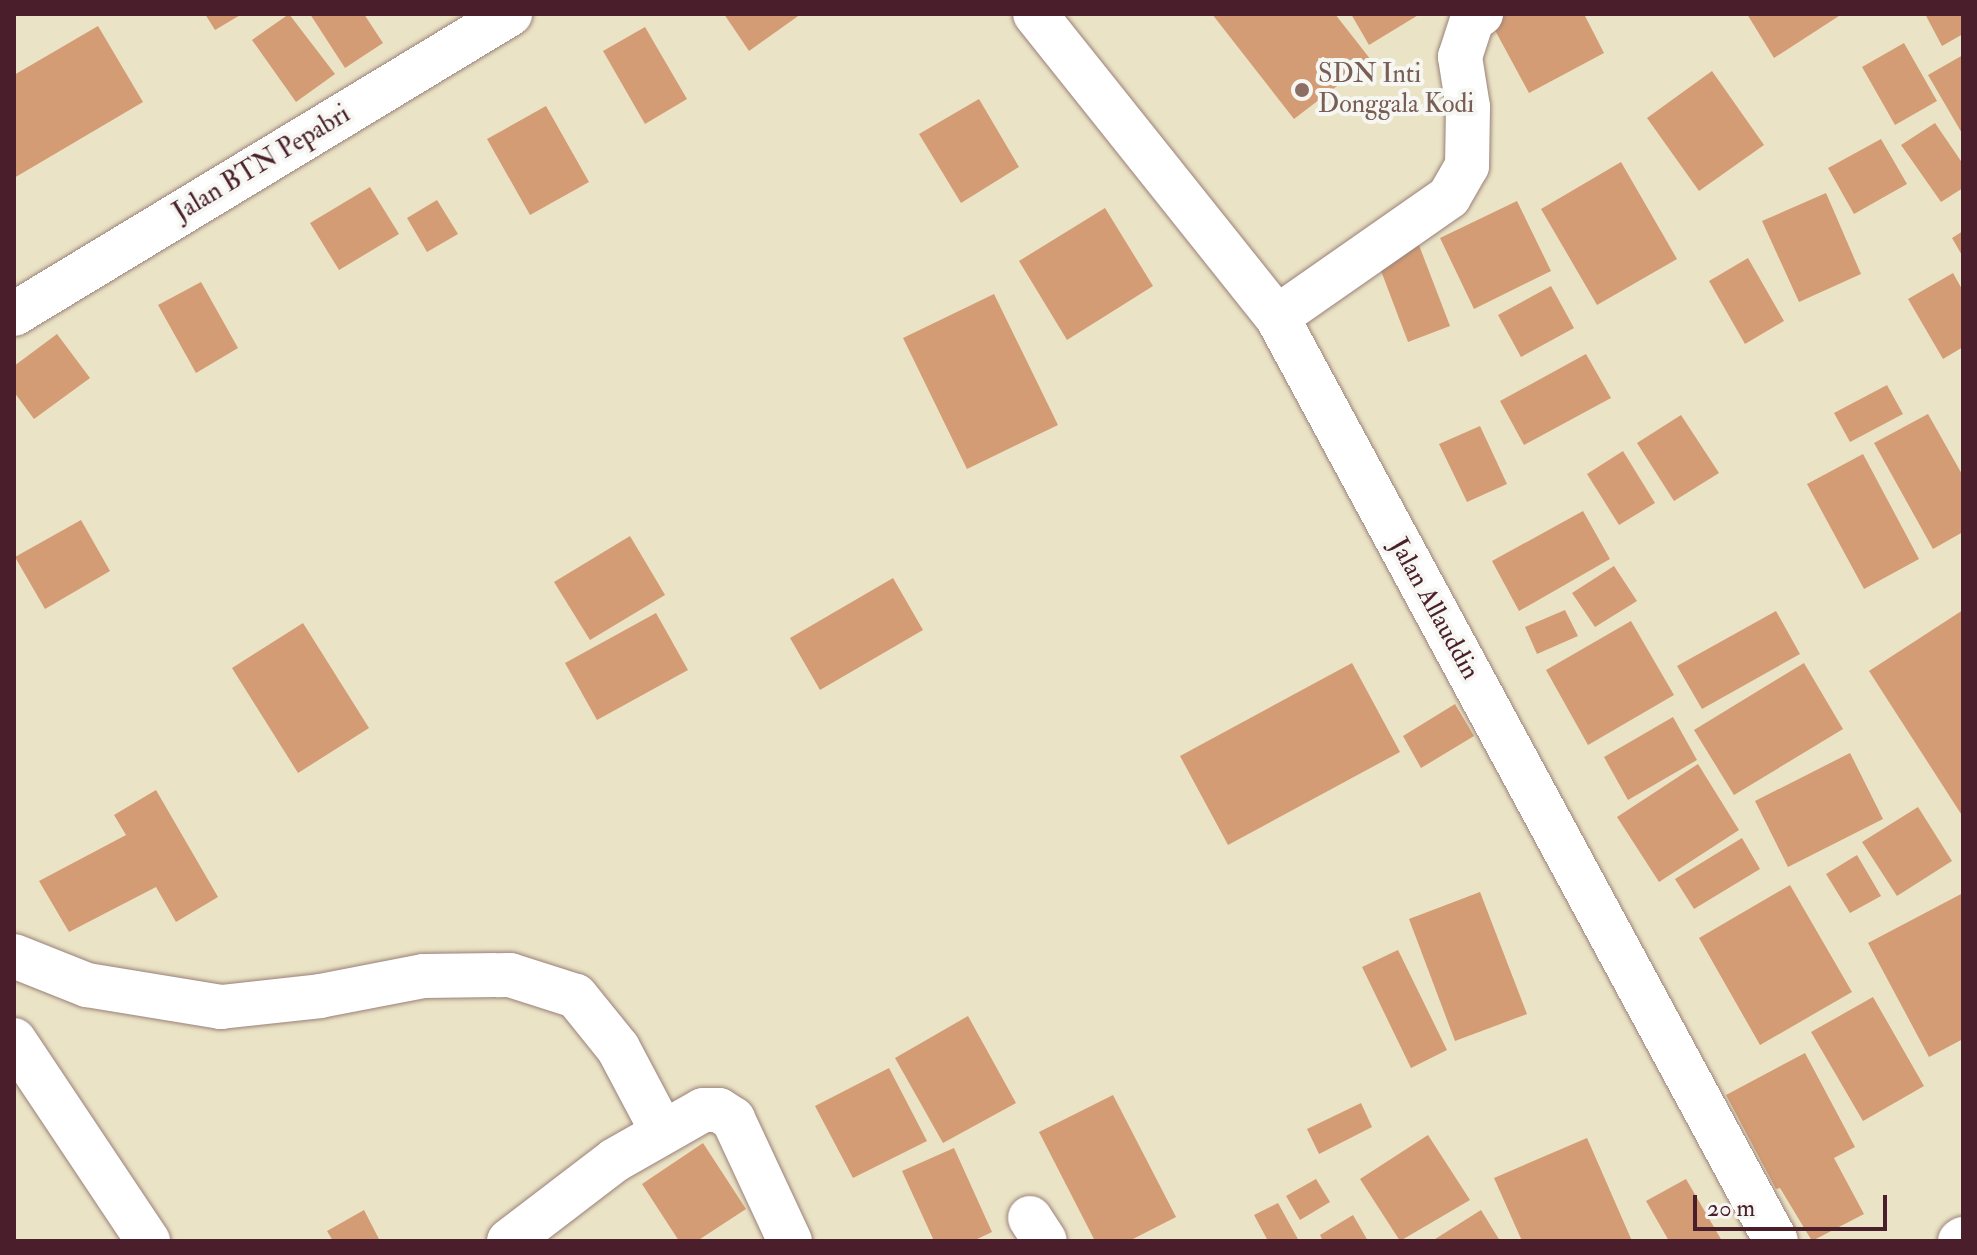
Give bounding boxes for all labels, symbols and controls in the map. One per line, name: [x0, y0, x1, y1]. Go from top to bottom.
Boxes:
place label: SDN Inti Donggala Kodi: [1318, 59, 1474, 120]
marker: SDN Inti Donggala Kodi: [1293, 81, 1311, 99]
street label: Jalan BTN Pepabri: [168, 99, 356, 229]
street label: Jalan Allauddin: [1382, 533, 1486, 685]
scale bar: [1697, 1179, 1891, 1229]
text: 20 m: [1707, 1193, 1755, 1224]

